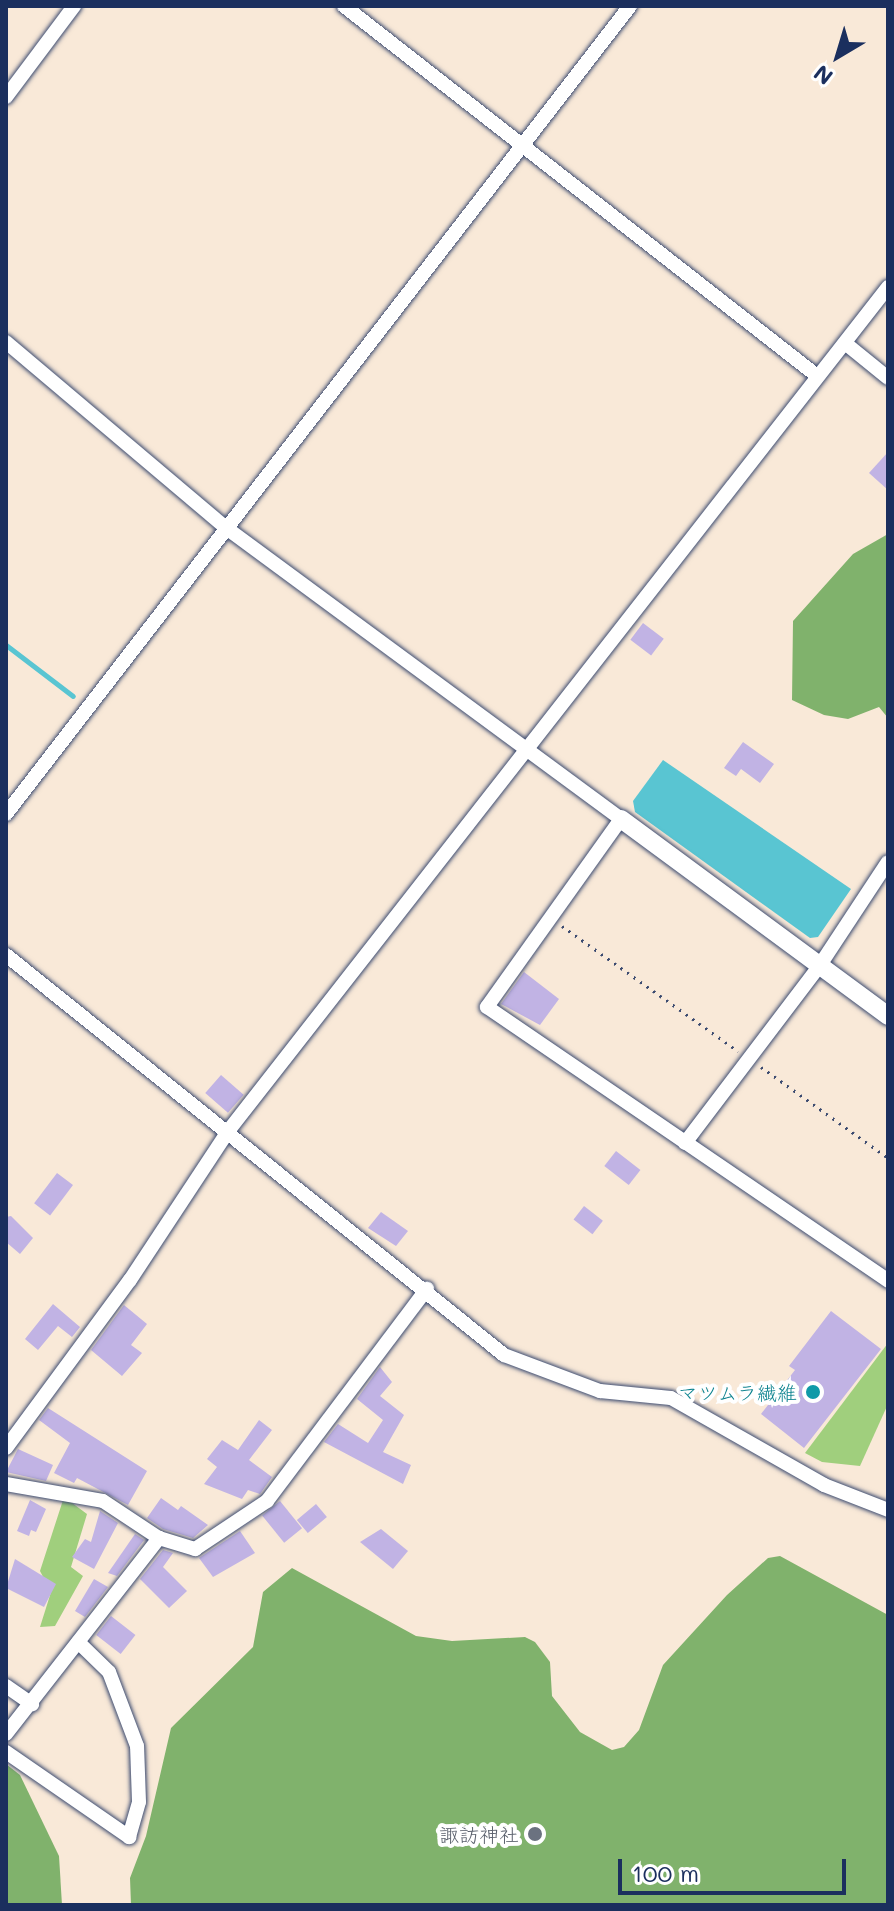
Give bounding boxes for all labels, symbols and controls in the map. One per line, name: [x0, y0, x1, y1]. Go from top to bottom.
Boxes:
north arrow: [798, 16, 878, 96]
text: N: [807, 59, 838, 92]
place label: マツムラ繊維: [677, 1380, 797, 1404]
marker: マツムラ繊維: [804, 1383, 822, 1401]
place label: 諏訪神社: [439, 1822, 519, 1846]
marker: 諏訪神社: [526, 1825, 544, 1843]
scale bar: [622, 1843, 850, 1893]
text: 100 m: [632, 1857, 699, 1888]

